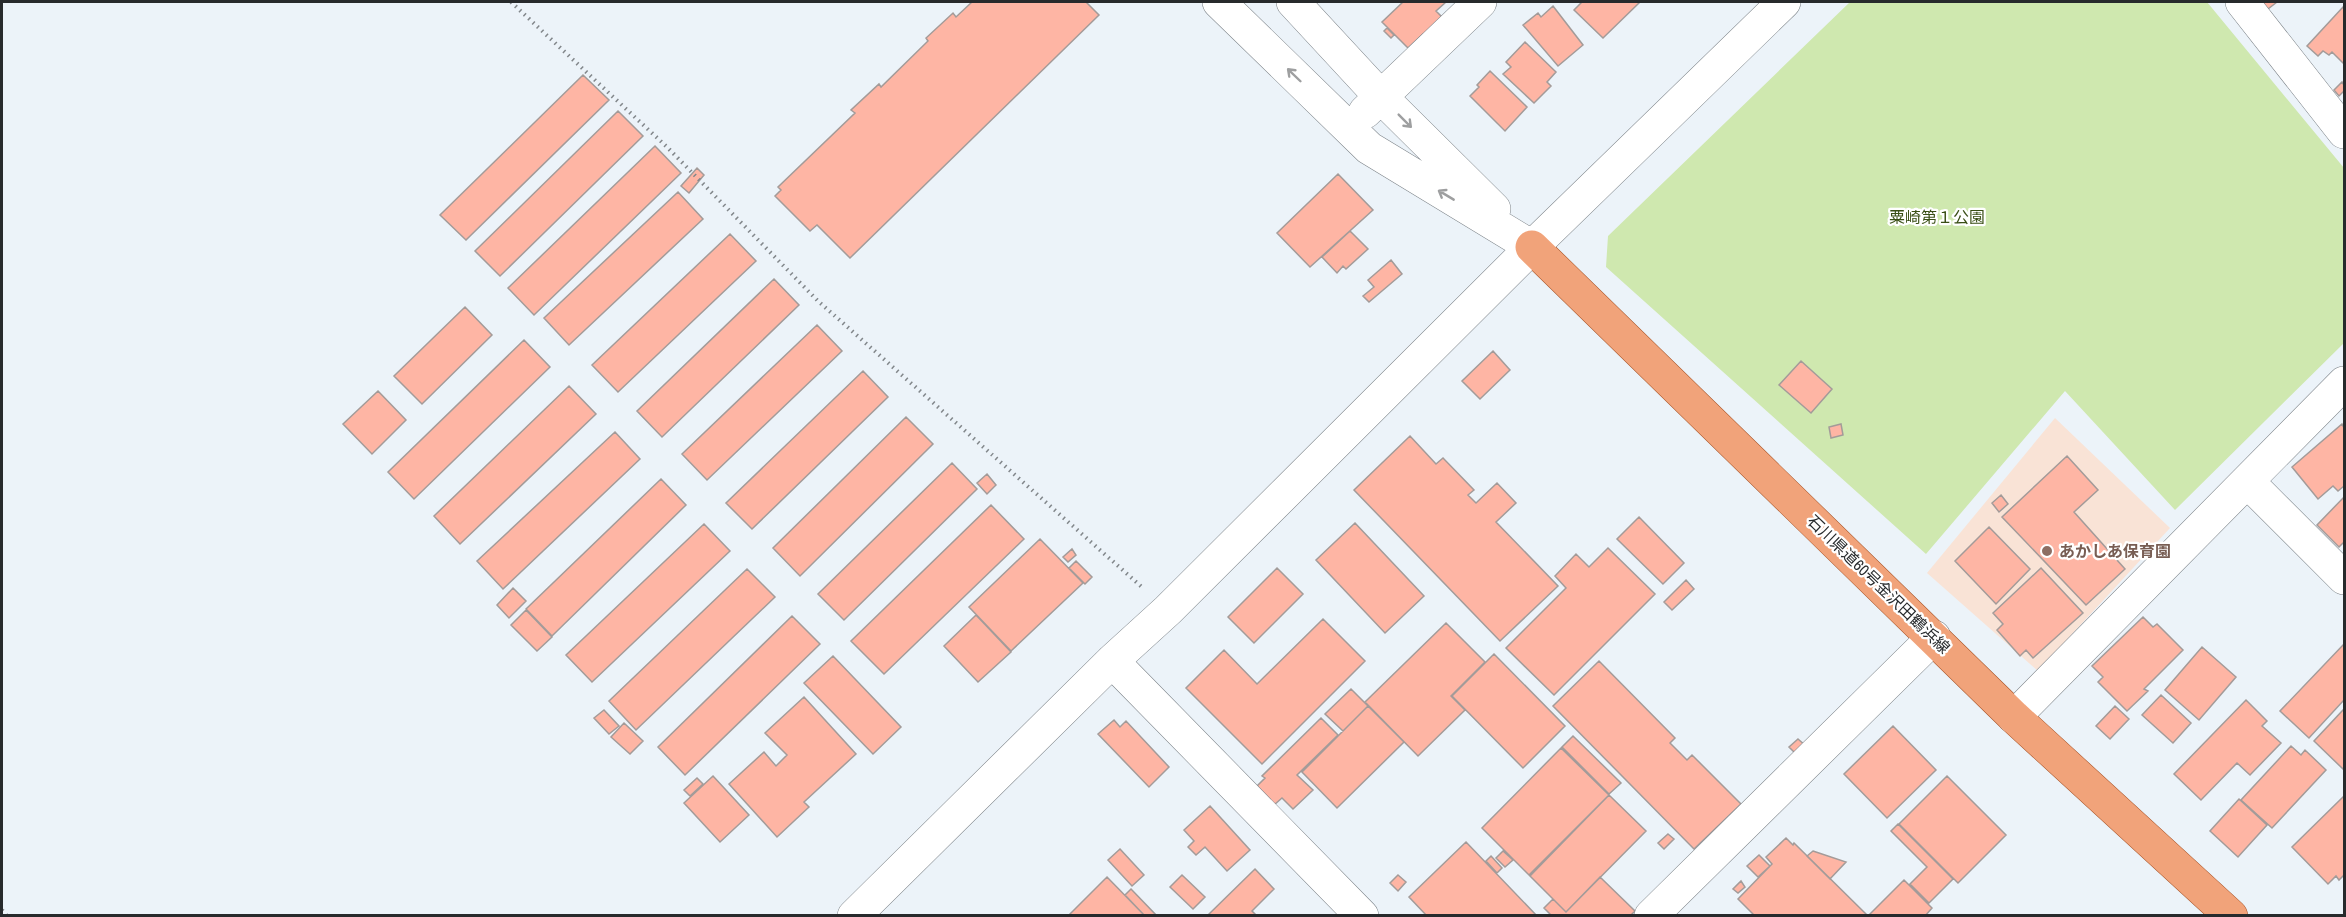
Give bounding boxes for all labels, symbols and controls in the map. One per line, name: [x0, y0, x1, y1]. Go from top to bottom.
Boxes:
one-way arrow: [1287, 68, 1302, 82]
one-way arrow: [1397, 113, 1412, 128]
one-way arrow: [1438, 188, 1455, 200]
park label: 粟崎第１公園: [1889, 206, 1985, 228]
street label: 石川県道60号金沢田鶴浜線: [1803, 510, 1955, 658]
place label: あかしあ保育園: [2059, 540, 2171, 562]
marker: あかしあ保育園: [2040, 544, 2054, 558]

